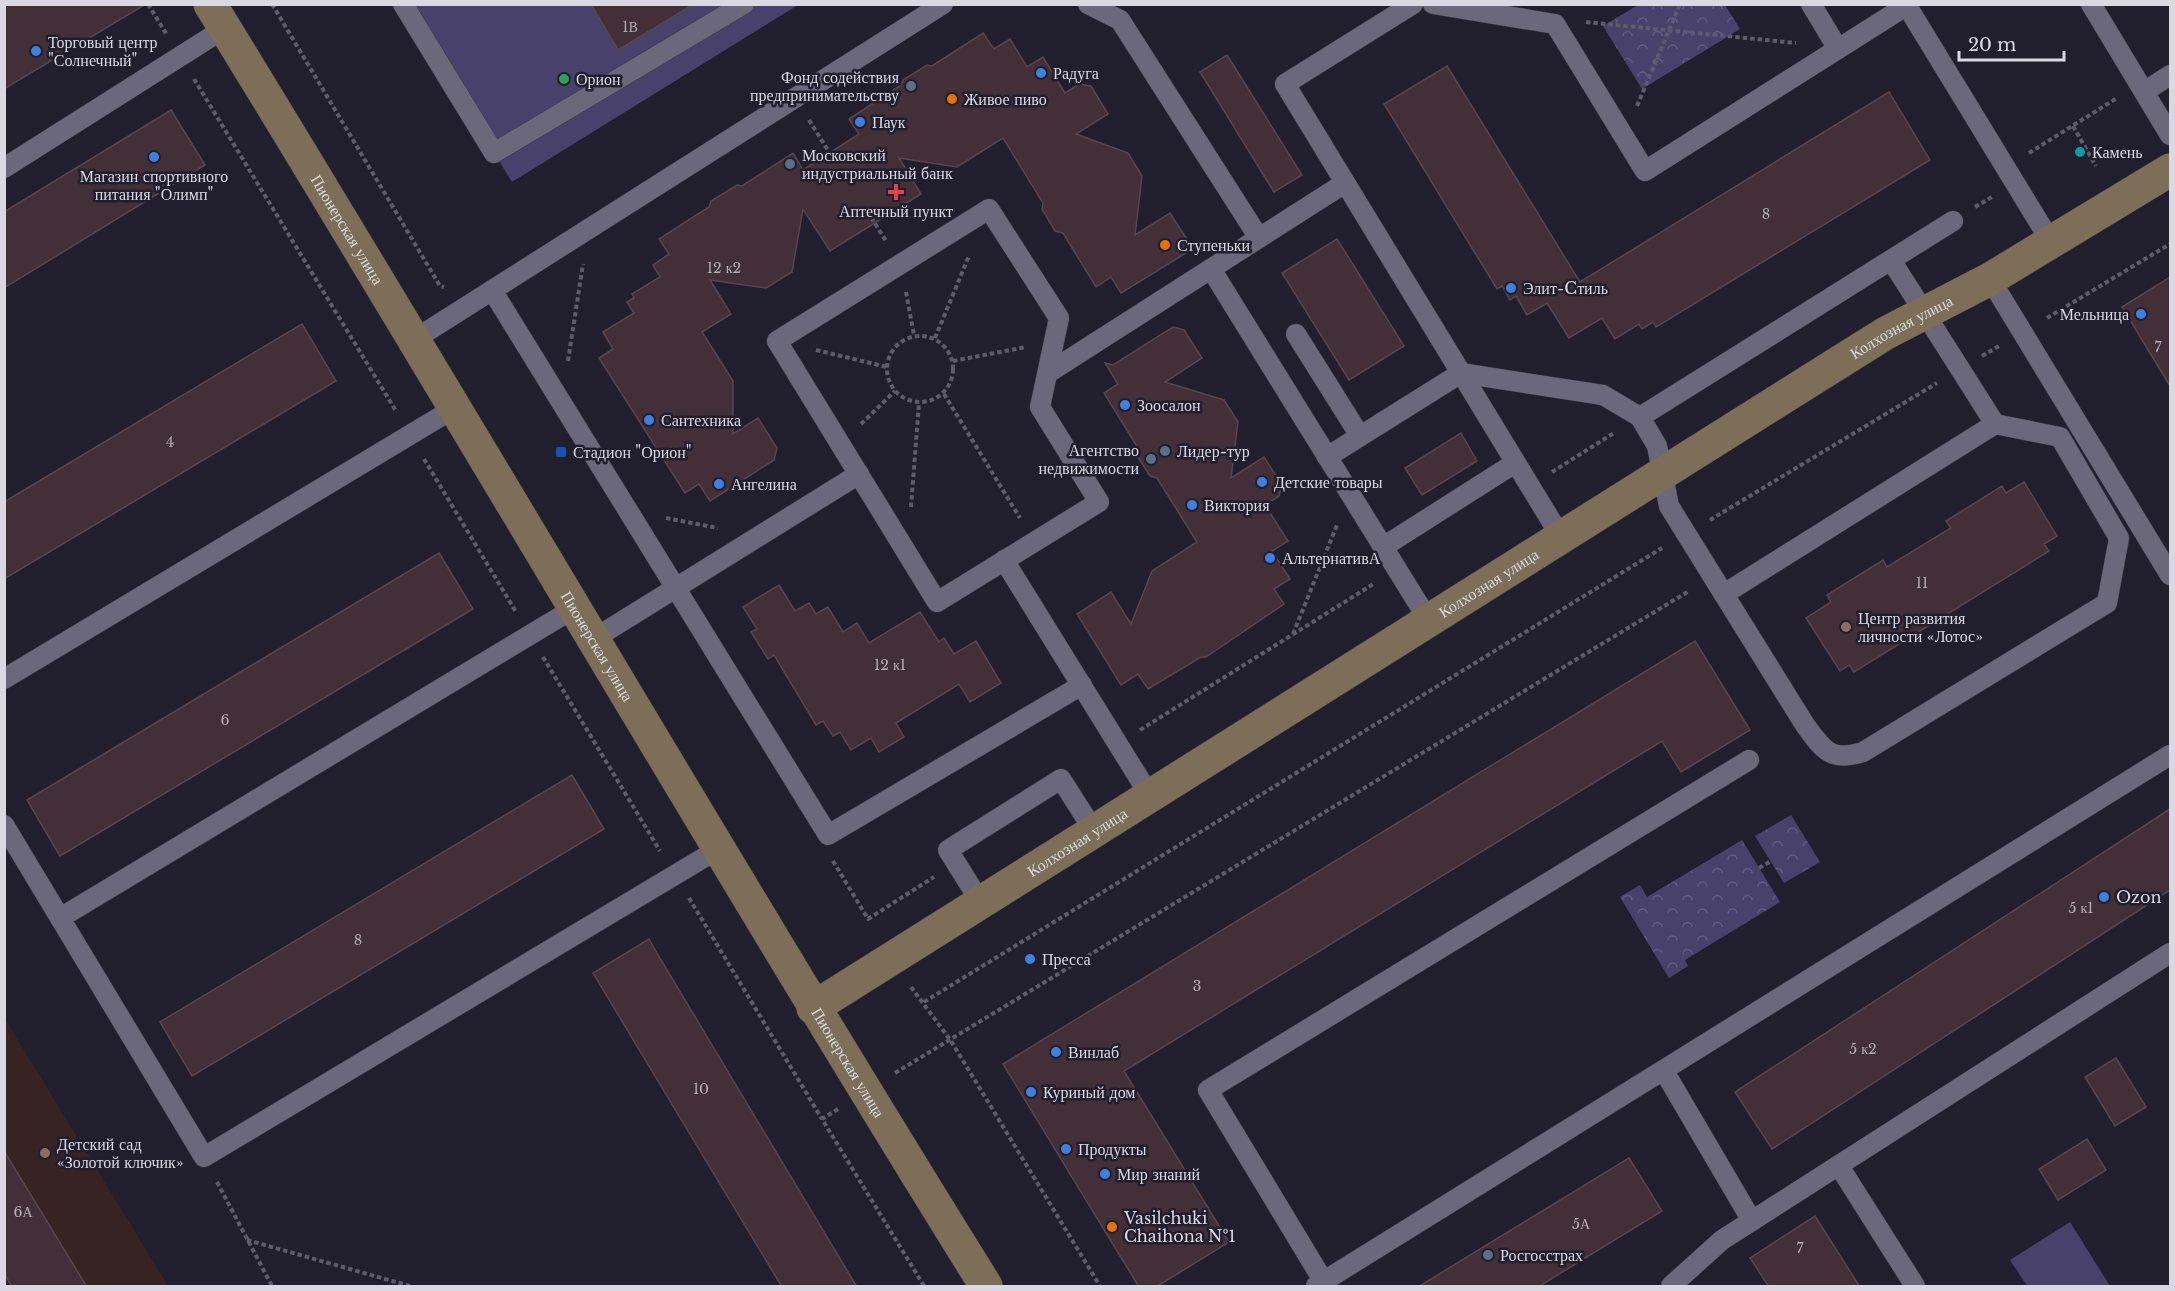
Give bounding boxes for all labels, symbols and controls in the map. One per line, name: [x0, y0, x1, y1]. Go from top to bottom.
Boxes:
house number: 1В: [622, 18, 638, 36]
scale bar: [1959, 24, 2064, 62]
place label: Торговый центр "Солнечный": [48, 32, 158, 70]
text: 20 m: [1968, 34, 2016, 56]
marker: Торговый центр "Солнечный": [29, 44, 43, 58]
place label: Радуга: [1053, 63, 1099, 83]
marker: Радуга: [1034, 66, 1048, 80]
place label: Фонд содействия предпринимательству: [750, 67, 900, 105]
place label: Орион: [576, 69, 621, 89]
marker: Орион: [557, 72, 571, 86]
marker: Фонд содействия предпринимательству: [904, 79, 918, 93]
place label: Живое пиво: [964, 89, 1047, 109]
marker: Живое пиво: [945, 92, 959, 106]
place label: Паук: [872, 112, 906, 132]
marker: Паук: [853, 115, 867, 129]
place label: Камень: [2092, 142, 2143, 162]
place label: Московский индустриальный банк: [802, 145, 953, 183]
marker: Камень: [2073, 145, 2087, 159]
marker: Магазин спортивного питания "Олимп": [147, 150, 161, 164]
marker: Московский индустриальный банк: [783, 157, 797, 171]
place label: Магазин спортивного питания "Олимп": [80, 166, 228, 204]
street label: Пионерская улица: [306, 171, 388, 288]
marker: Аптечный пункт: [889, 185, 903, 199]
place label: Аптечный пункт: [839, 201, 953, 221]
house number: 8: [1762, 205, 1770, 223]
place label: Ступеньки: [1177, 235, 1251, 255]
marker: Ступеньки: [1158, 238, 1172, 252]
house number: 12 к2: [707, 259, 741, 277]
place label: Элит-Cтиль: [1523, 278, 1608, 298]
marker: Элит-Cтиль: [1504, 281, 1518, 295]
street label: Колхозная улица: [1846, 290, 1956, 363]
place label: Мельница: [2060, 304, 2129, 324]
marker: Мельница: [2134, 307, 2148, 321]
house number: 7: [2154, 338, 2162, 356]
place label: Зоосалон: [1137, 395, 1201, 415]
marker: Зоосалон: [1118, 398, 1132, 412]
place label: Сантехника: [661, 410, 741, 430]
marker: Сантехника: [642, 413, 656, 427]
house number: 4: [166, 433, 174, 451]
place label: Агентство недвижимости: [1038, 440, 1139, 478]
place label: Лидер-тур: [1177, 441, 1250, 461]
place label: Стадион "Орион": [573, 442, 692, 462]
marker: Лидер-тур: [1158, 444, 1172, 458]
marker: Стадион "Орион": [554, 445, 568, 459]
marker: Агентство недвижимости: [1144, 452, 1158, 466]
place label: Детские товары: [1274, 472, 1383, 492]
place label: Ангелина: [731, 474, 797, 494]
marker: Детские товары: [1255, 475, 1269, 489]
marker: Ангелина: [712, 477, 726, 491]
place label: Виктория: [1204, 495, 1270, 515]
marker: Виктория: [1185, 498, 1199, 512]
street label: Колхозная улица: [1435, 544, 1542, 622]
place label: АльтернативА: [1282, 548, 1381, 568]
marker: АльтернативА: [1263, 551, 1277, 565]
house number: 11: [1916, 574, 1928, 592]
street label: Пионерская улица: [557, 587, 638, 705]
place label: Центр развития личности «Лотос»: [1858, 608, 1983, 646]
marker: Центр развития личности «Лотос»: [1839, 620, 1853, 634]
house number: 12 к1: [874, 656, 906, 674]
house number: 6: [220, 711, 230, 729]
street label: Колхозная улица: [1023, 803, 1131, 881]
place label: Ozon: [2116, 887, 2161, 907]
marker: Ozon: [2097, 890, 2111, 904]
house number: 5 к1: [2068, 899, 2094, 917]
house number: 8: [354, 931, 362, 949]
place label: Пресса: [1042, 949, 1091, 969]
marker: Пресса: [1023, 952, 1037, 966]
house number: 3: [1193, 977, 1201, 995]
street label: Пионерская улица: [807, 1004, 889, 1121]
house number: 5 к2: [1849, 1040, 1877, 1058]
place label: Винлаб: [1068, 1042, 1119, 1062]
marker: Винлаб: [1049, 1045, 1063, 1059]
house number: 10: [693, 1080, 709, 1098]
place label: Куриный дом: [1043, 1082, 1135, 1102]
marker: Куриный дом: [1024, 1085, 1038, 1099]
place label: Детский сад «Золотой ключик»: [57, 1134, 184, 1172]
place label: Продукты: [1078, 1139, 1147, 1159]
marker: Продукты: [1059, 1142, 1073, 1156]
marker: Детский сад «Золотой ключик»: [38, 1146, 52, 1160]
place label: Мир знаний: [1117, 1164, 1200, 1184]
marker: Мир знаний: [1098, 1167, 1112, 1181]
house number: 6А: [13, 1203, 33, 1221]
place label: Vasilchuki Chaihona №1: [1123, 1208, 1236, 1246]
house number: 5А: [1572, 1215, 1591, 1233]
marker: Vasilchuki Chaihona №1: [1105, 1220, 1119, 1234]
house number: 7: [1796, 1239, 1804, 1257]
place label: Росгосстрах: [1500, 1245, 1583, 1265]
marker: Росгосстрах: [1481, 1248, 1495, 1262]

